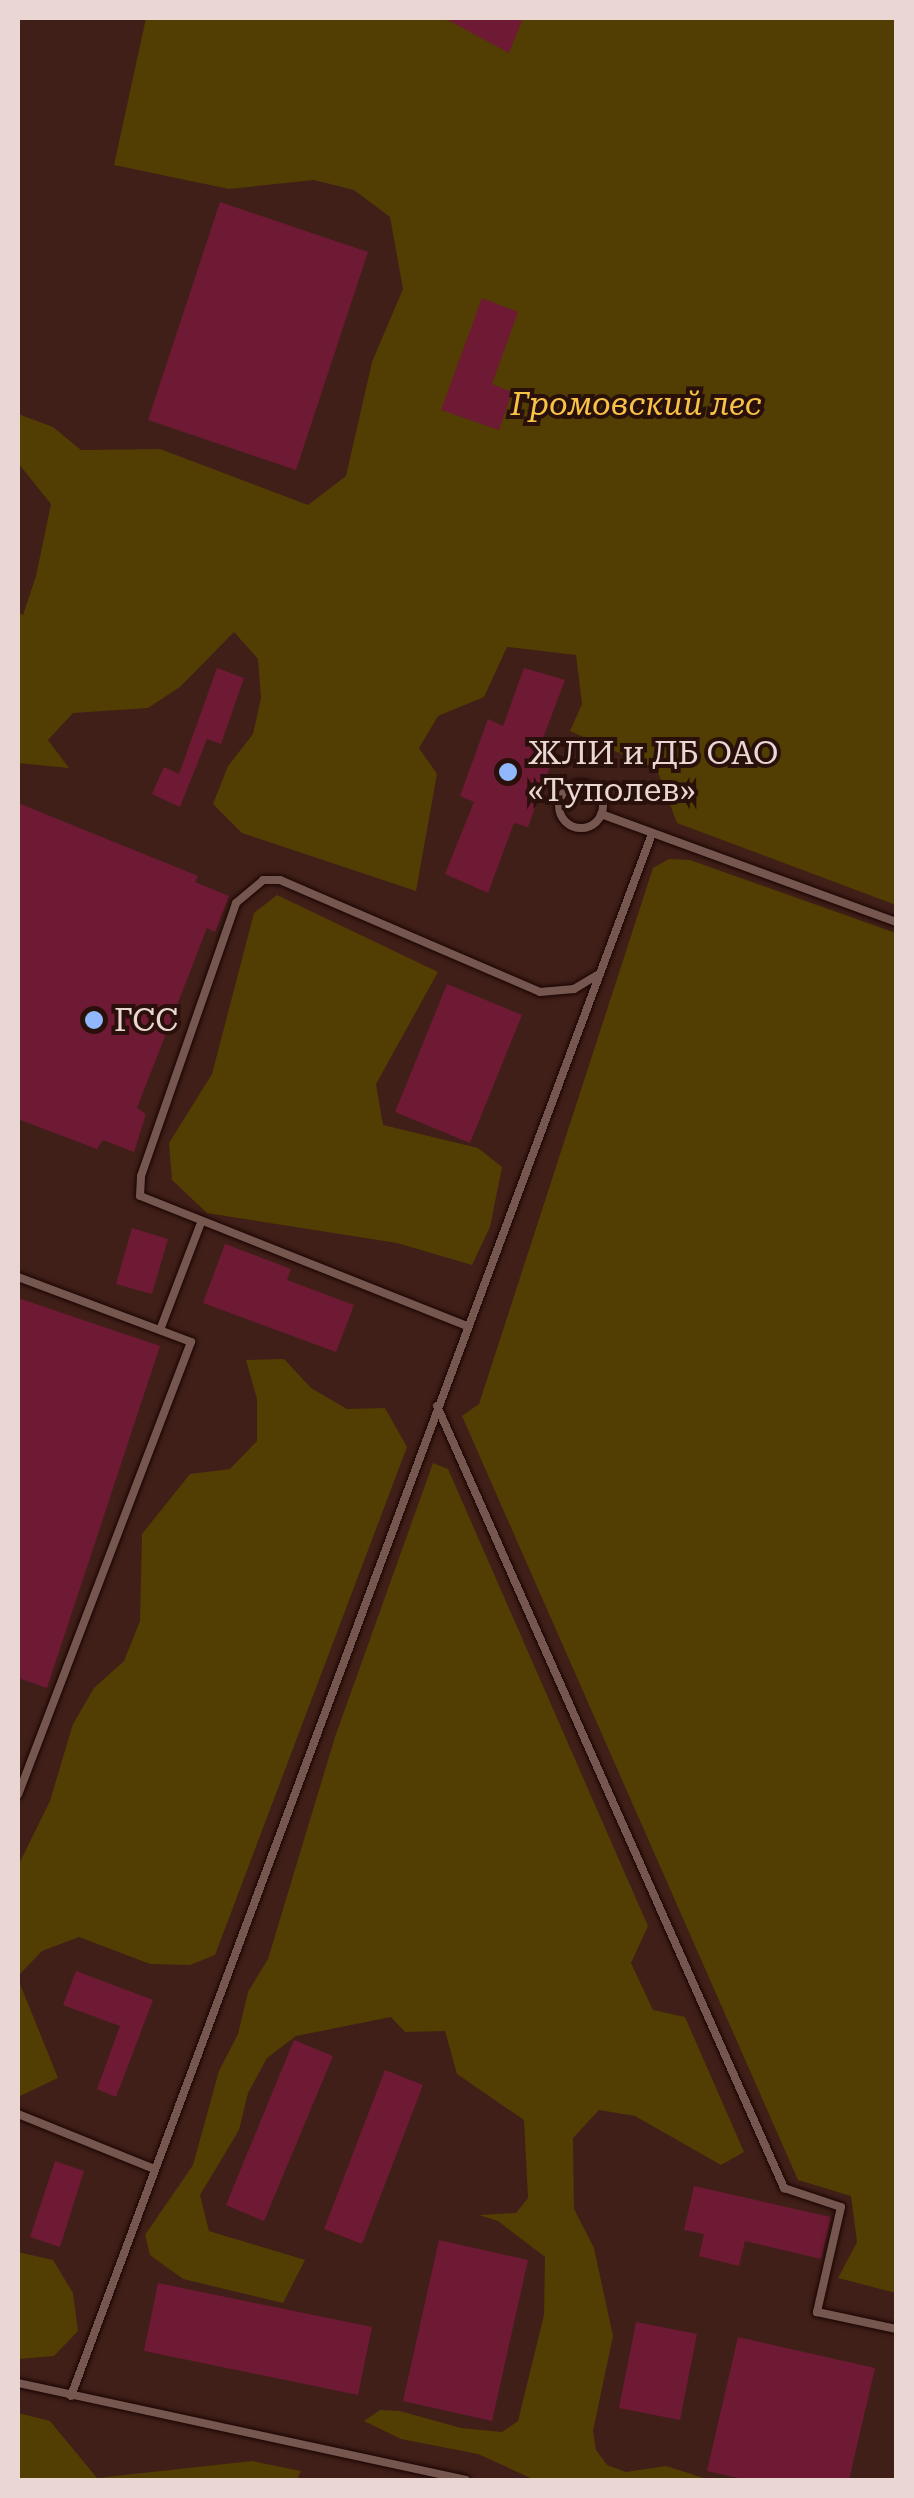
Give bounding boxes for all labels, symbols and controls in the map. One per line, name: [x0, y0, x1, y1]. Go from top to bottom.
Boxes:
park label: Громовский лес: [510, 385, 762, 423]
place label: ЖЛИ и ДБ ОАО «Туполев»: [528, 735, 778, 810]
marker: ЖЛИ и ДБ ОАО «Туполев»: [497, 761, 519, 783]
place label: ГСС: [114, 1001, 178, 1039]
marker: ГСС: [83, 1009, 105, 1031]

